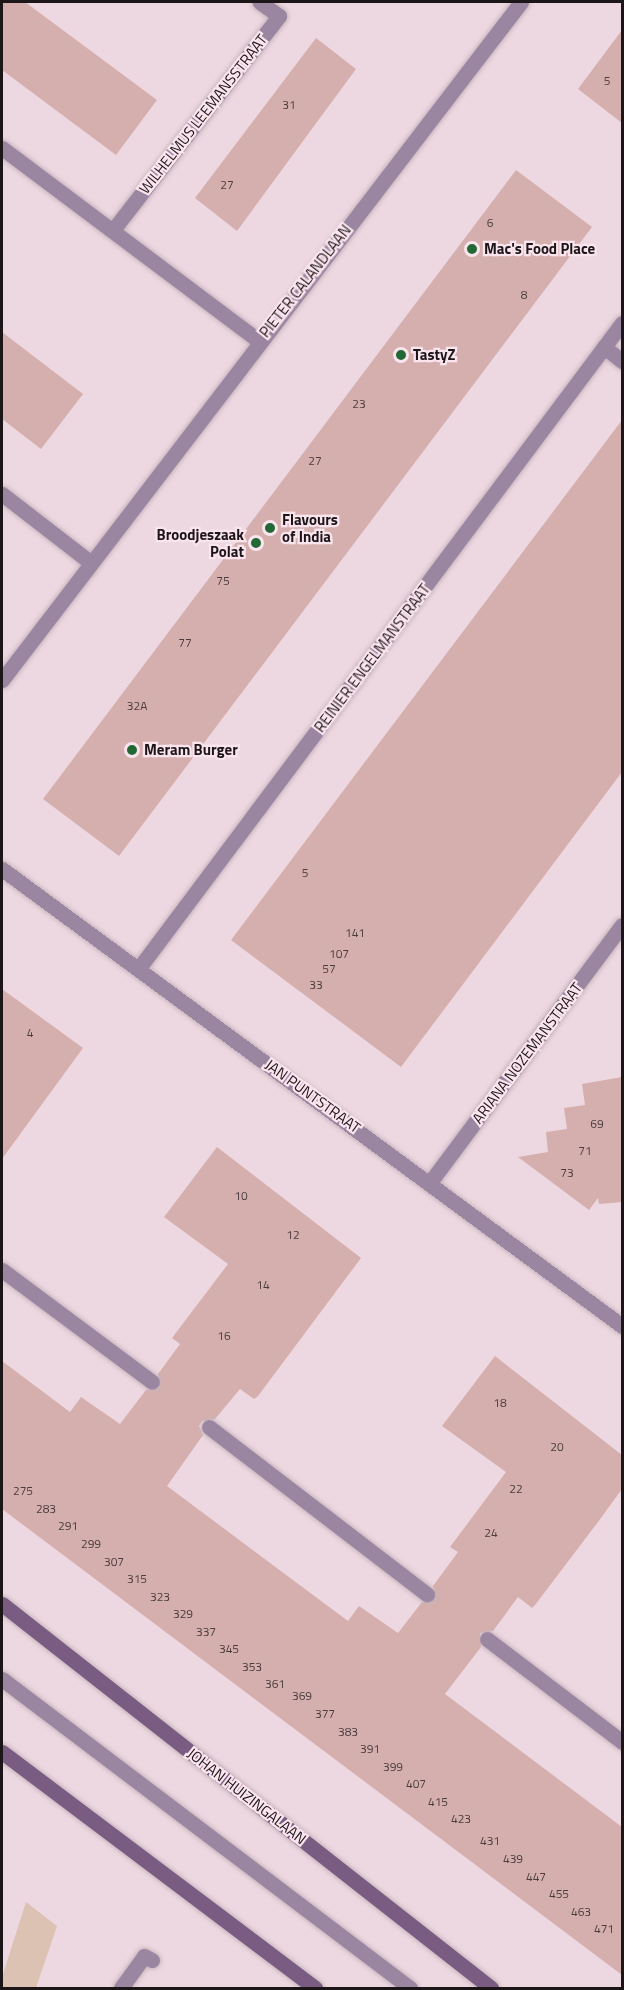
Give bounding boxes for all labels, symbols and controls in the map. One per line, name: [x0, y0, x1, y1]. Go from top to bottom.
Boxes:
street label: WILHELMUS LEEMANSSTRAAT: [135, 31, 271, 197]
house number: 5: [604, 74, 610, 88]
house number: 31: [282, 98, 296, 112]
house number: 27: [220, 178, 234, 192]
house number: 6: [487, 216, 493, 230]
street label: PIETER CALANDLAAN: [255, 221, 355, 341]
place label: Mac's Food Place: [484, 240, 595, 258]
marker: Mac's Food Place: [465, 242, 479, 256]
house number: 8: [521, 288, 527, 302]
place label: TastyZ: [413, 346, 455, 364]
marker: TastyZ: [394, 348, 408, 362]
house number: 23: [352, 397, 366, 411]
house number: 27: [308, 454, 322, 468]
place label: Flavours of India: [282, 510, 338, 545]
marker: Flavours of India: [263, 521, 277, 535]
place label: Broodjeszaak Polat: [157, 525, 244, 560]
marker: Broodjeszaak Polat: [249, 536, 263, 550]
house number: 75: [216, 574, 230, 588]
street label: REINIER ENGELMANSTRAAT: [310, 580, 434, 736]
house number: 77: [178, 636, 192, 650]
house number: 32A: [127, 699, 147, 713]
place label: Meram Burger: [144, 741, 238, 759]
marker: Meram Burger: [125, 743, 139, 757]
house number: 5: [302, 866, 308, 880]
house number: 141: [345, 926, 365, 940]
house number: 107: [329, 947, 349, 961]
house number: 57: [322, 962, 336, 976]
house number: 33: [309, 978, 323, 992]
street label: ARIANA NOZEMANSTRAAT: [468, 979, 586, 1127]
house number: 4: [27, 1026, 33, 1040]
street label: JAN PUNTSTRAAT: [262, 1055, 364, 1137]
house number: 69: [590, 1117, 604, 1131]
house number: 71: [578, 1144, 592, 1158]
house number: 73: [560, 1166, 574, 1180]
house number: 10: [234, 1189, 248, 1203]
house number: 12: [286, 1228, 300, 1242]
house number: 14: [256, 1278, 270, 1292]
house number: 16: [217, 1329, 231, 1343]
house number: 18: [493, 1396, 507, 1410]
house number: 20: [550, 1440, 564, 1454]
house number: 22: [509, 1482, 523, 1496]
house number: 275: [13, 1484, 33, 1498]
house number: 283: [36, 1502, 56, 1516]
house number: 291: [58, 1519, 78, 1533]
house number: 24: [484, 1526, 498, 1540]
house number: 299: [81, 1537, 101, 1551]
house number: 307: [104, 1555, 124, 1569]
house number: 315: [127, 1572, 147, 1586]
house number: 323: [150, 1590, 170, 1604]
house number: 329: [173, 1607, 193, 1621]
house number: 337: [196, 1625, 216, 1639]
house number: 345: [219, 1642, 239, 1656]
house number: 353: [242, 1660, 262, 1674]
house number: 361: [265, 1677, 285, 1691]
house number: 369: [292, 1689, 312, 1703]
house number: 377: [315, 1707, 335, 1721]
house number: 383: [338, 1725, 358, 1739]
house number: 391: [360, 1742, 380, 1756]
street label: JOHAN HUIZINGALAAN: [184, 1744, 310, 1848]
house number: 399: [383, 1760, 403, 1774]
house number: 407: [406, 1777, 426, 1791]
house number: 415: [428, 1795, 448, 1809]
house number: 423: [451, 1812, 471, 1826]
house number: 431: [480, 1834, 500, 1848]
house number: 439: [503, 1852, 523, 1866]
house number: 447: [526, 1870, 546, 1884]
house number: 455: [549, 1887, 569, 1901]
house number: 463: [571, 1905, 591, 1919]
house number: 471: [594, 1922, 614, 1936]

